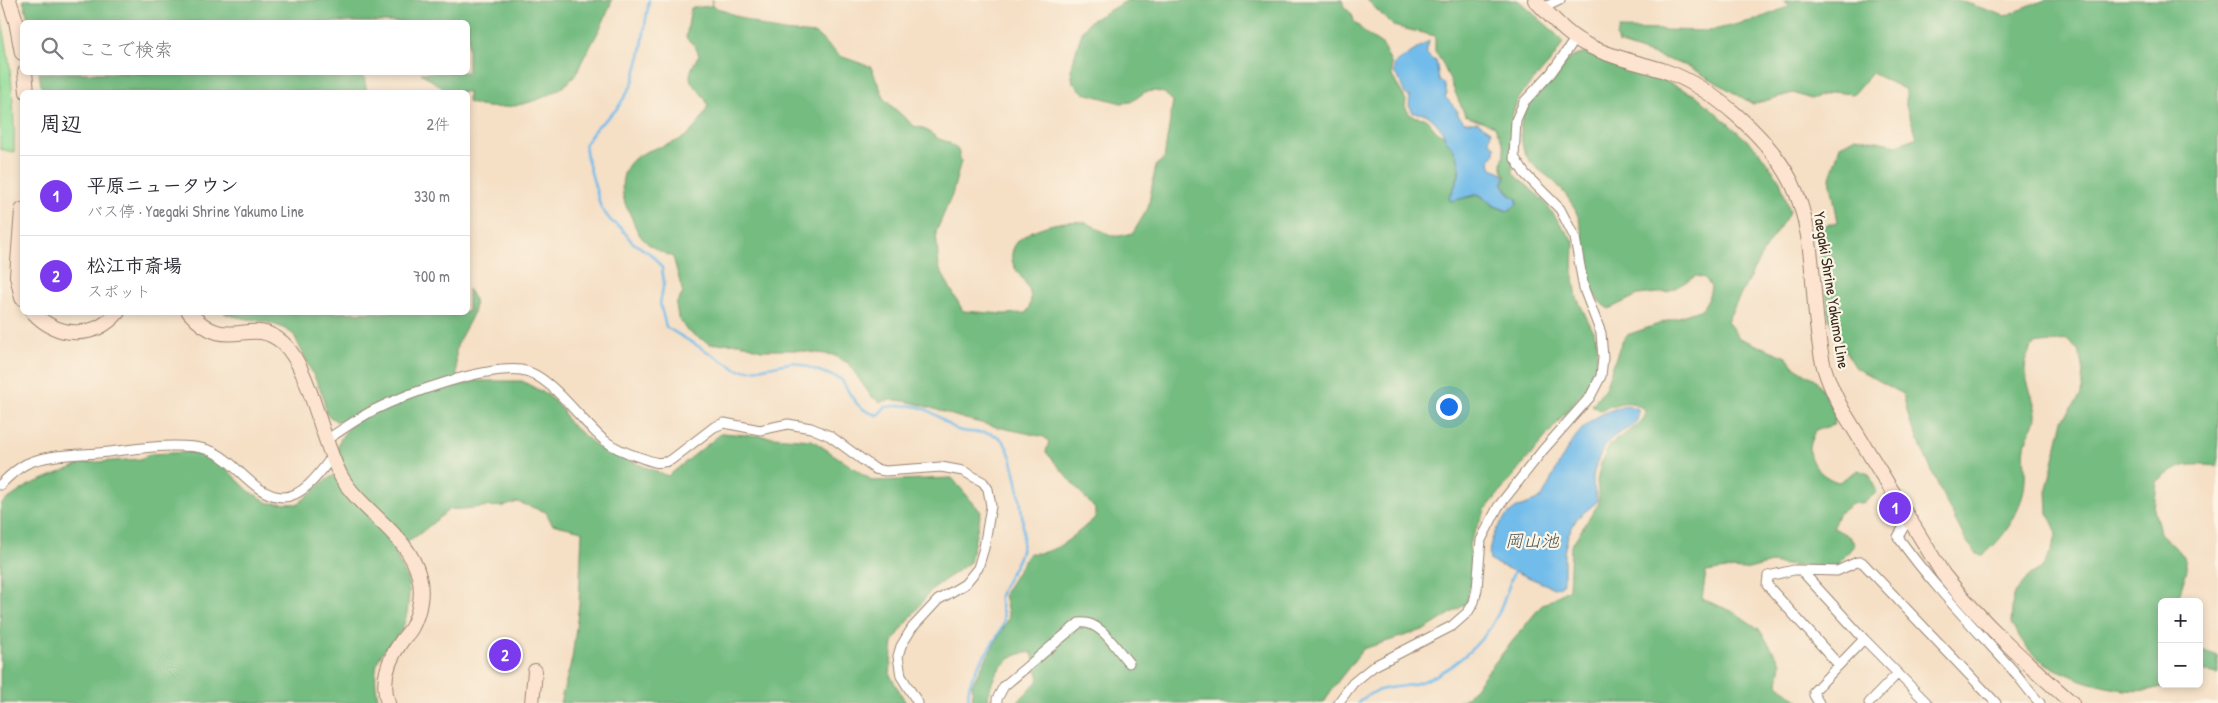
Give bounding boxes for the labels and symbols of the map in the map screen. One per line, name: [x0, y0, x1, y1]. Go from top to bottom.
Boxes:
street label: Yaegaki Shrine Yakumo Line: [1809, 210, 1855, 371]
your location: [1436, 394, 1462, 420]
pin: 1: [1879, 489, 1911, 527]
water label: 岡山池: [1505, 528, 1560, 553]
pin: 2: [489, 636, 521, 674]

